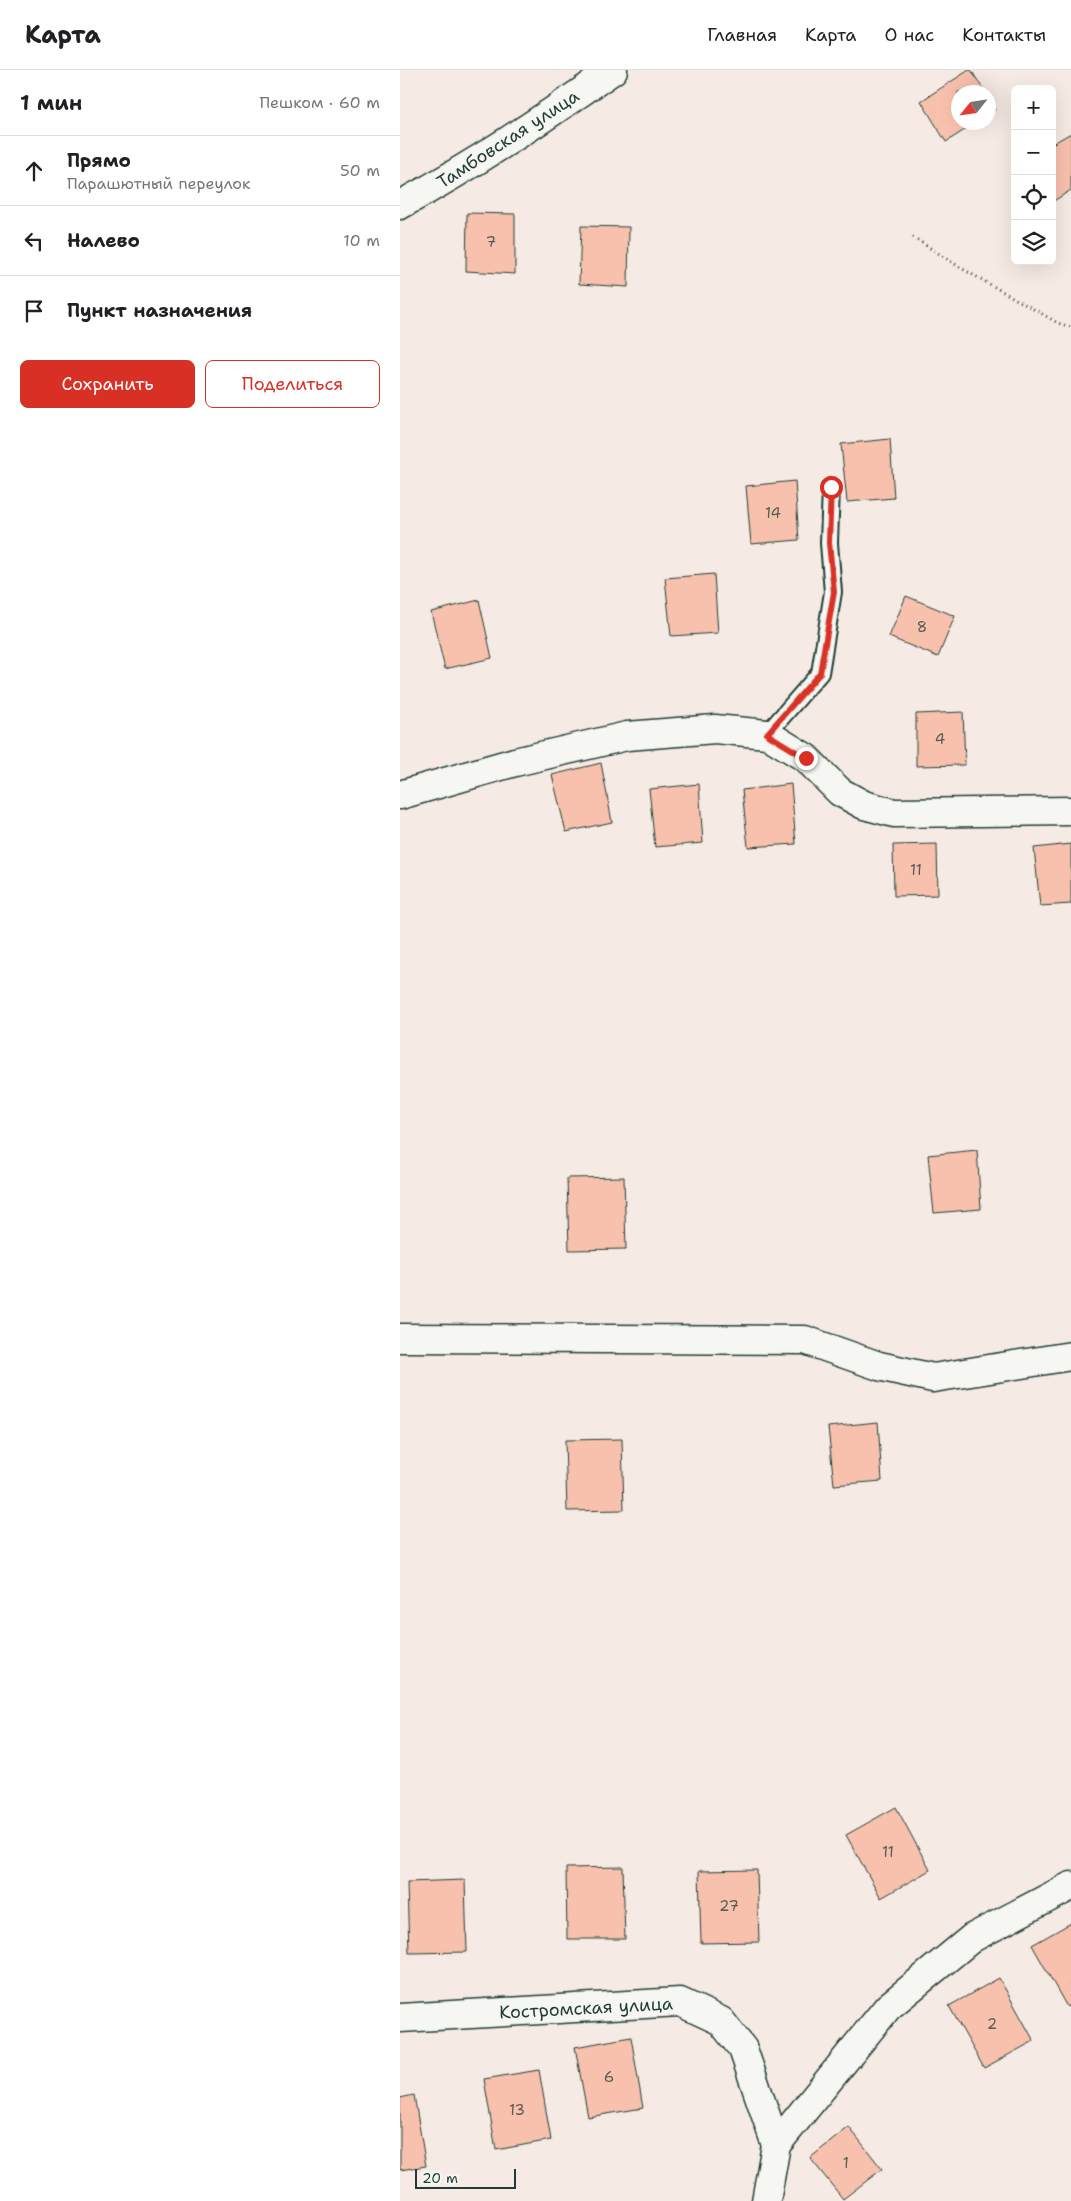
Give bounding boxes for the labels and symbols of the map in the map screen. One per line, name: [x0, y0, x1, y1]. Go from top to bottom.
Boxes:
street label: Тамбовская улица: [432, 84, 584, 194]
north arrow: [951, 85, 996, 130]
house number: 7: [486, 232, 496, 252]
route start: [820, 476, 843, 499]
house number: 14: [765, 503, 781, 523]
house number: 8: [917, 617, 927, 637]
house number: 4: [935, 729, 945, 749]
route end: [795, 747, 818, 770]
house number: 11: [910, 860, 922, 880]
house number: 11: [882, 1842, 894, 1862]
house number: 27: [719, 1896, 739, 1916]
street label: Костромская улица: [498, 1991, 674, 2025]
house number: 2: [987, 2014, 997, 2034]
house number: 6: [604, 2067, 614, 2087]
house number: 13: [509, 2100, 525, 2120]
house number: 1: [843, 2153, 849, 2173]
scale bar: [415, 2166, 516, 2189]

